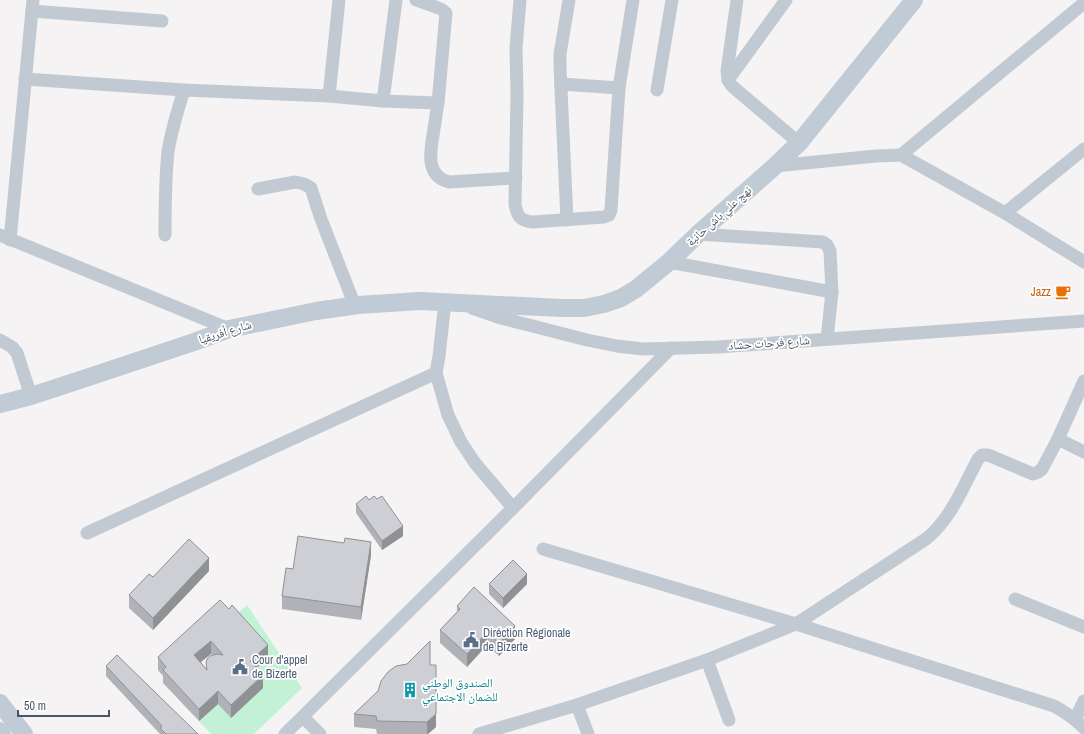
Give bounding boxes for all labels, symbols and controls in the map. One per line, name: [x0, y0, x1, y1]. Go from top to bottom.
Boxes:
street label: نهج علي باش حانبة: [683, 182, 756, 251]
cafe icon: Jazz: [1054, 283, 1072, 301]
place label: Jazz: [1031, 284, 1051, 300]
street label: شارع أفريقيا: [197, 316, 253, 348]
street label: شارع فرحات حشاد: [728, 332, 810, 354]
place label: Diréction Régionale de Bizerte: [483, 625, 571, 655]
public building icon: Diréction Régionale de Bizerte: [462, 631, 480, 649]
place label: Cour d'appel de Bizerte: [252, 652, 308, 682]
public building icon: Cour d'appel de Bizerte: [231, 658, 249, 676]
place label: الصندوق الوطني للضمان الاجتماعي: [422, 675, 498, 707]
building icon: الصندوق الوطني للضمان الاجتماعي: [401, 681, 419, 699]
scale bar: [18, 692, 109, 718]
text: 50 m: [24, 698, 46, 714]

